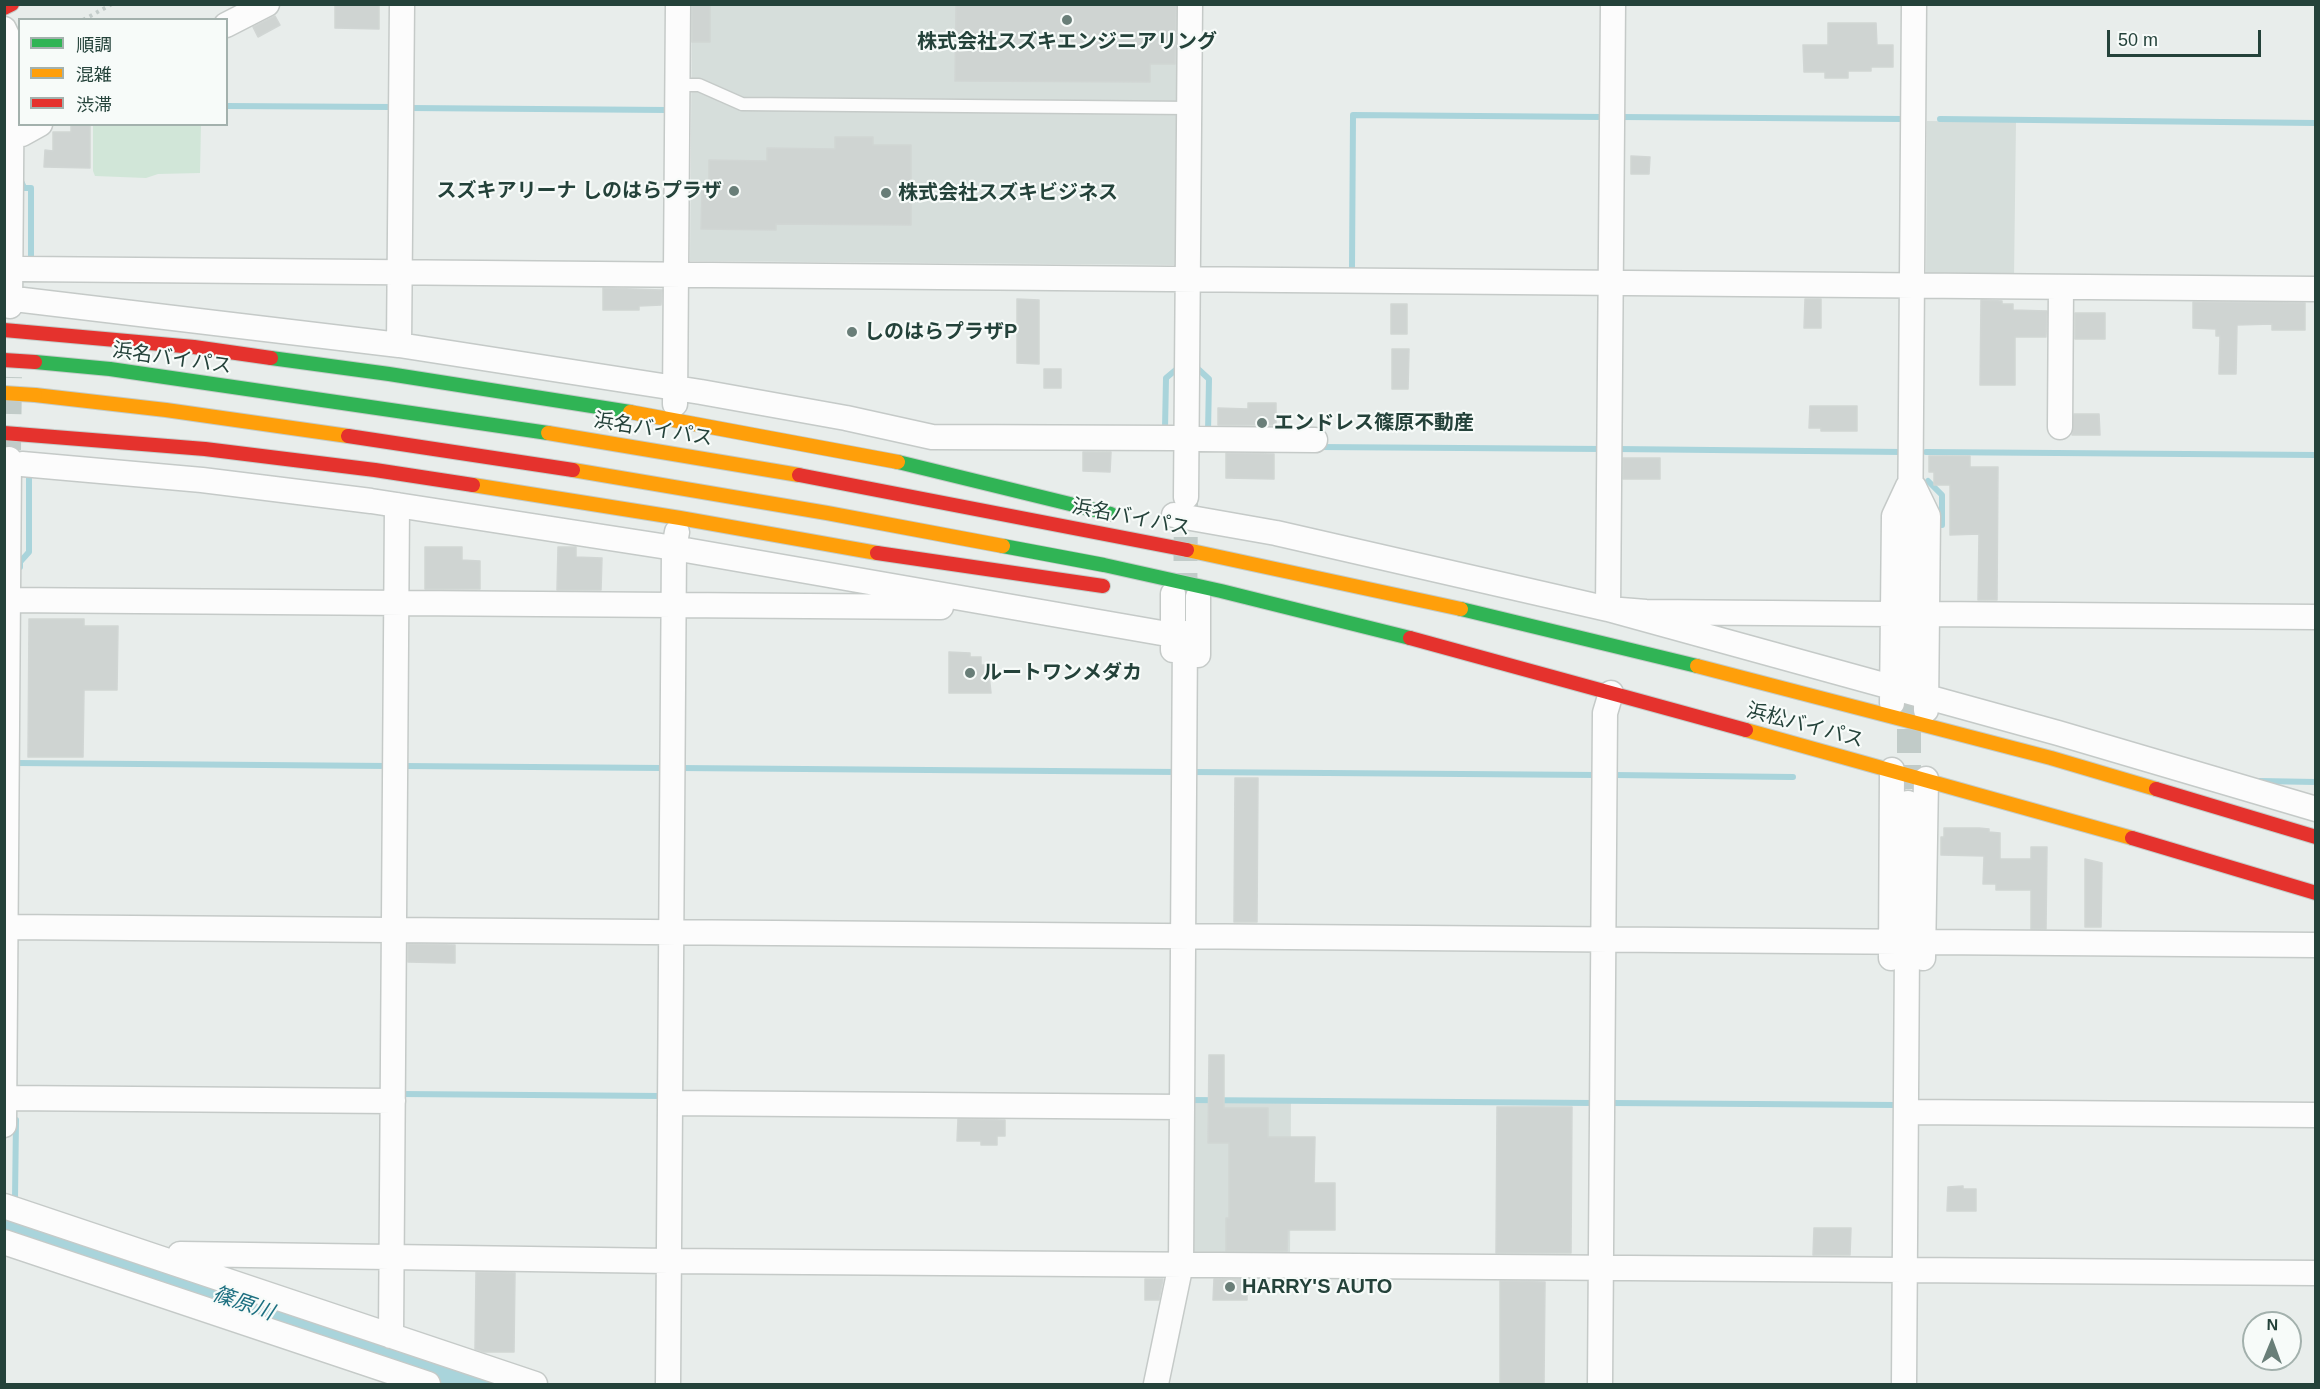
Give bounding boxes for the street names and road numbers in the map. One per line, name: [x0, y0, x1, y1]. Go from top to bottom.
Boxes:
street label: 浜名バイパス: [111, 339, 233, 379]
street label: 浜名バイパス: [592, 409, 714, 451]
street label: 浜名バイパス: [1070, 495, 1192, 541]
street label: 浜松バイパス: [1744, 699, 1866, 753]

